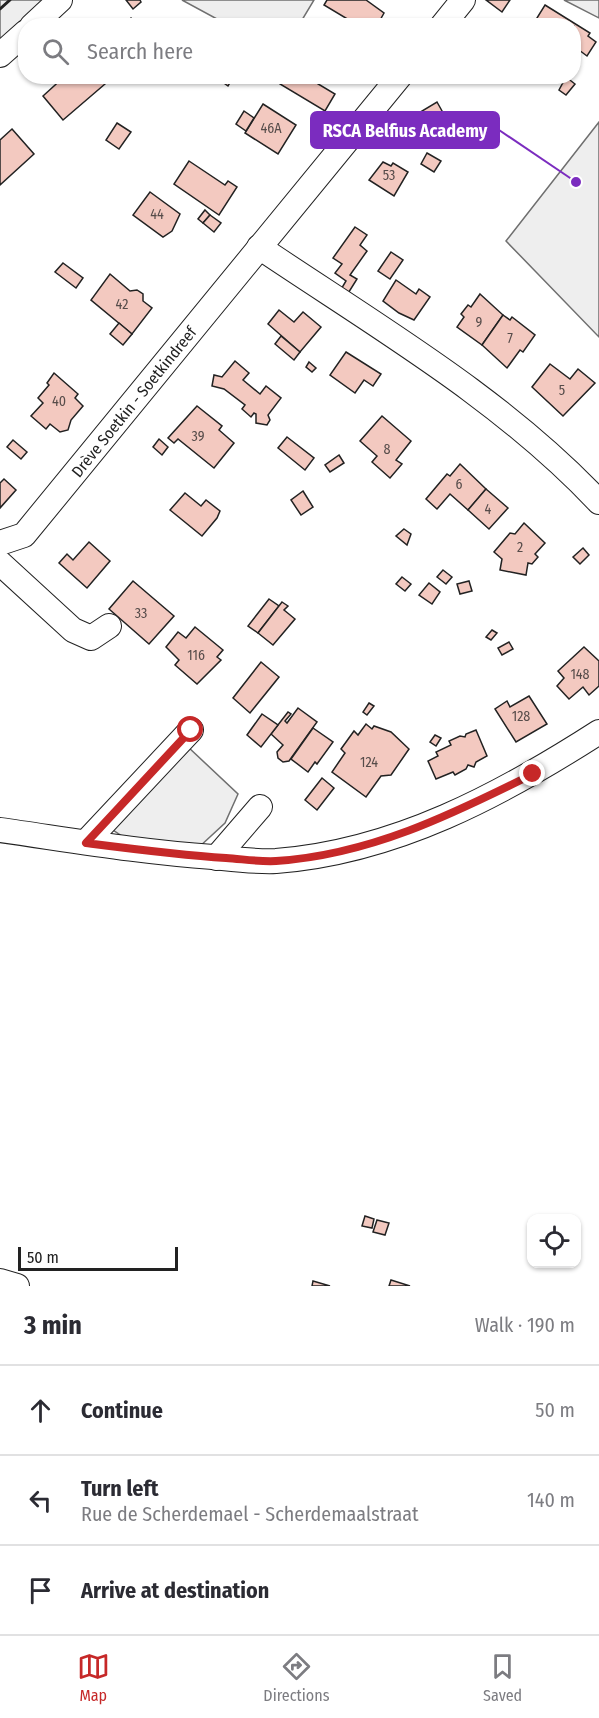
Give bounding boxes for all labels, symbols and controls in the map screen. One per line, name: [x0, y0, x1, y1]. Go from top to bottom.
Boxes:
search box: [18, 18, 581, 84]
icon: search: [39, 35, 72, 68]
text: Search here: [87, 38, 193, 65]
callout: RSCA Belfius Academy: [311, 112, 499, 148]
house number: 46A: [260, 120, 282, 137]
text: RSCA Belfius Academy: [323, 120, 488, 142]
house number: 53: [383, 167, 395, 184]
house number: 44: [150, 206, 164, 223]
house number: 42: [116, 296, 128, 313]
house number: 9: [476, 314, 483, 331]
street label: Drève Soetkin - Soetkindreef: [68, 322, 201, 481]
house number: 7: [507, 330, 513, 347]
house number: 5: [559, 382, 565, 399]
house number: 40: [52, 393, 66, 410]
house number: 39: [192, 428, 205, 445]
house number: 8: [384, 441, 391, 458]
house number: 6: [456, 476, 463, 493]
house number: 4: [485, 501, 492, 518]
house number: 2: [517, 539, 523, 556]
house number: 33: [135, 605, 147, 622]
house number: 116: [187, 647, 205, 664]
house number: 148: [570, 666, 590, 683]
house number: 128: [512, 708, 530, 725]
route start: [177, 716, 203, 742]
house number: 124: [360, 754, 378, 771]
route end: [519, 760, 545, 786]
map controls: [527, 1214, 581, 1268]
button: locate: [527, 1214, 581, 1268]
scale bar: [18, 1244, 178, 1272]
text: 50 m: [27, 1248, 59, 1267]
text: 3 min: [24, 1310, 82, 1341]
text: Walk · 190 m: [475, 1313, 575, 1337]
icon: ahead: [24, 1394, 57, 1427]
text: Continue: [81, 1397, 163, 1424]
text: 50 m: [535, 1398, 575, 1422]
text: Turn left: [81, 1475, 159, 1502]
icon: left: [24, 1484, 57, 1517]
text: 140 m: [527, 1488, 575, 1512]
text: Rue de Scherdemael - Scherdemaalstraat: [81, 1502, 419, 1526]
icon: arrive: [24, 1574, 57, 1607]
text: Arrive at destination: [81, 1577, 269, 1604]
tab: Map: [77, 1650, 110, 1705]
tab: Directions: [263, 1650, 330, 1705]
tab: Saved: [483, 1650, 522, 1705]

